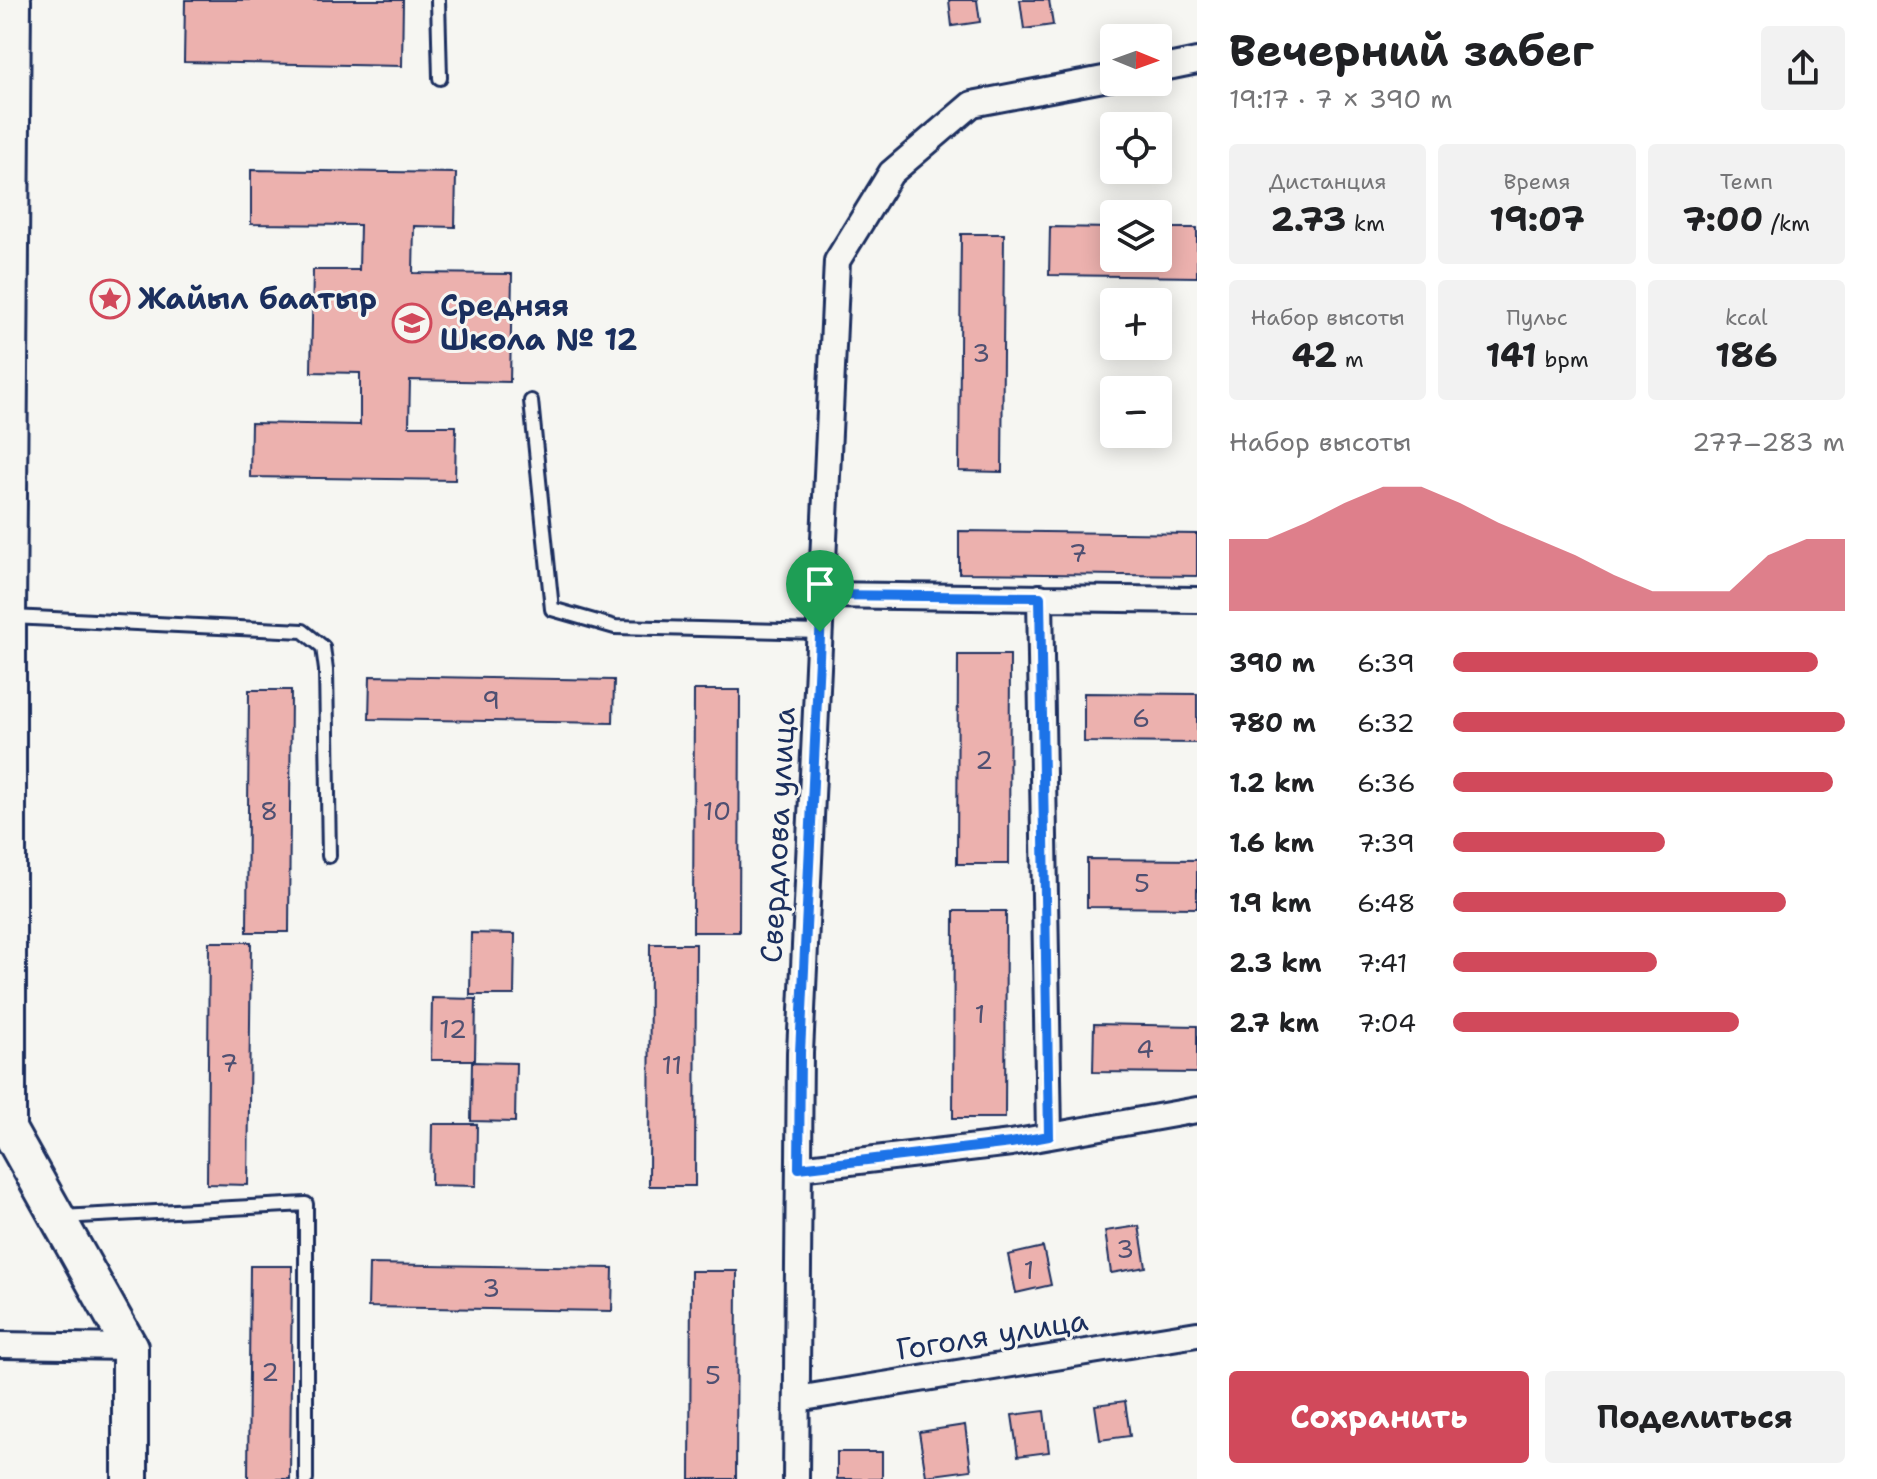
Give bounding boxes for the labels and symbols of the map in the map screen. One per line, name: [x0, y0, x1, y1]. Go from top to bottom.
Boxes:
north arrow: [1100, 24, 1172, 96]
place icon: Жайыл баатыр: [89, 278, 131, 320]
place label: Жайыл баатыр: [138, 278, 377, 319]
place label: Средняя Школа № 12: [440, 285, 638, 360]
school or university icon: Средняя Школа № 12: [391, 302, 433, 344]
house number: 3: [972, 335, 990, 370]
house number: 7: [1069, 535, 1087, 570]
pin: [786, 550, 854, 632]
house number: 9: [482, 682, 500, 717]
house number: 6: [1132, 700, 1150, 735]
street label: Свердлова улица: [750, 706, 805, 964]
house number: 2: [975, 742, 993, 777]
house number: 8: [260, 793, 278, 828]
house number: 10: [703, 793, 731, 828]
house number: 5: [1134, 865, 1150, 900]
house number: 1: [975, 996, 985, 1031]
house number: 12: [439, 1011, 467, 1046]
house number: 4: [1136, 1031, 1154, 1066]
house number: 7: [220, 1045, 238, 1080]
house number: 11: [662, 1047, 682, 1082]
house number: 3: [1116, 1231, 1134, 1266]
house number: 1: [1024, 1252, 1034, 1287]
house number: 3: [482, 1270, 500, 1305]
street label: Гоголя улица: [893, 1299, 1091, 1370]
house number: 2: [261, 1354, 279, 1389]
house number: 5: [705, 1357, 721, 1392]

